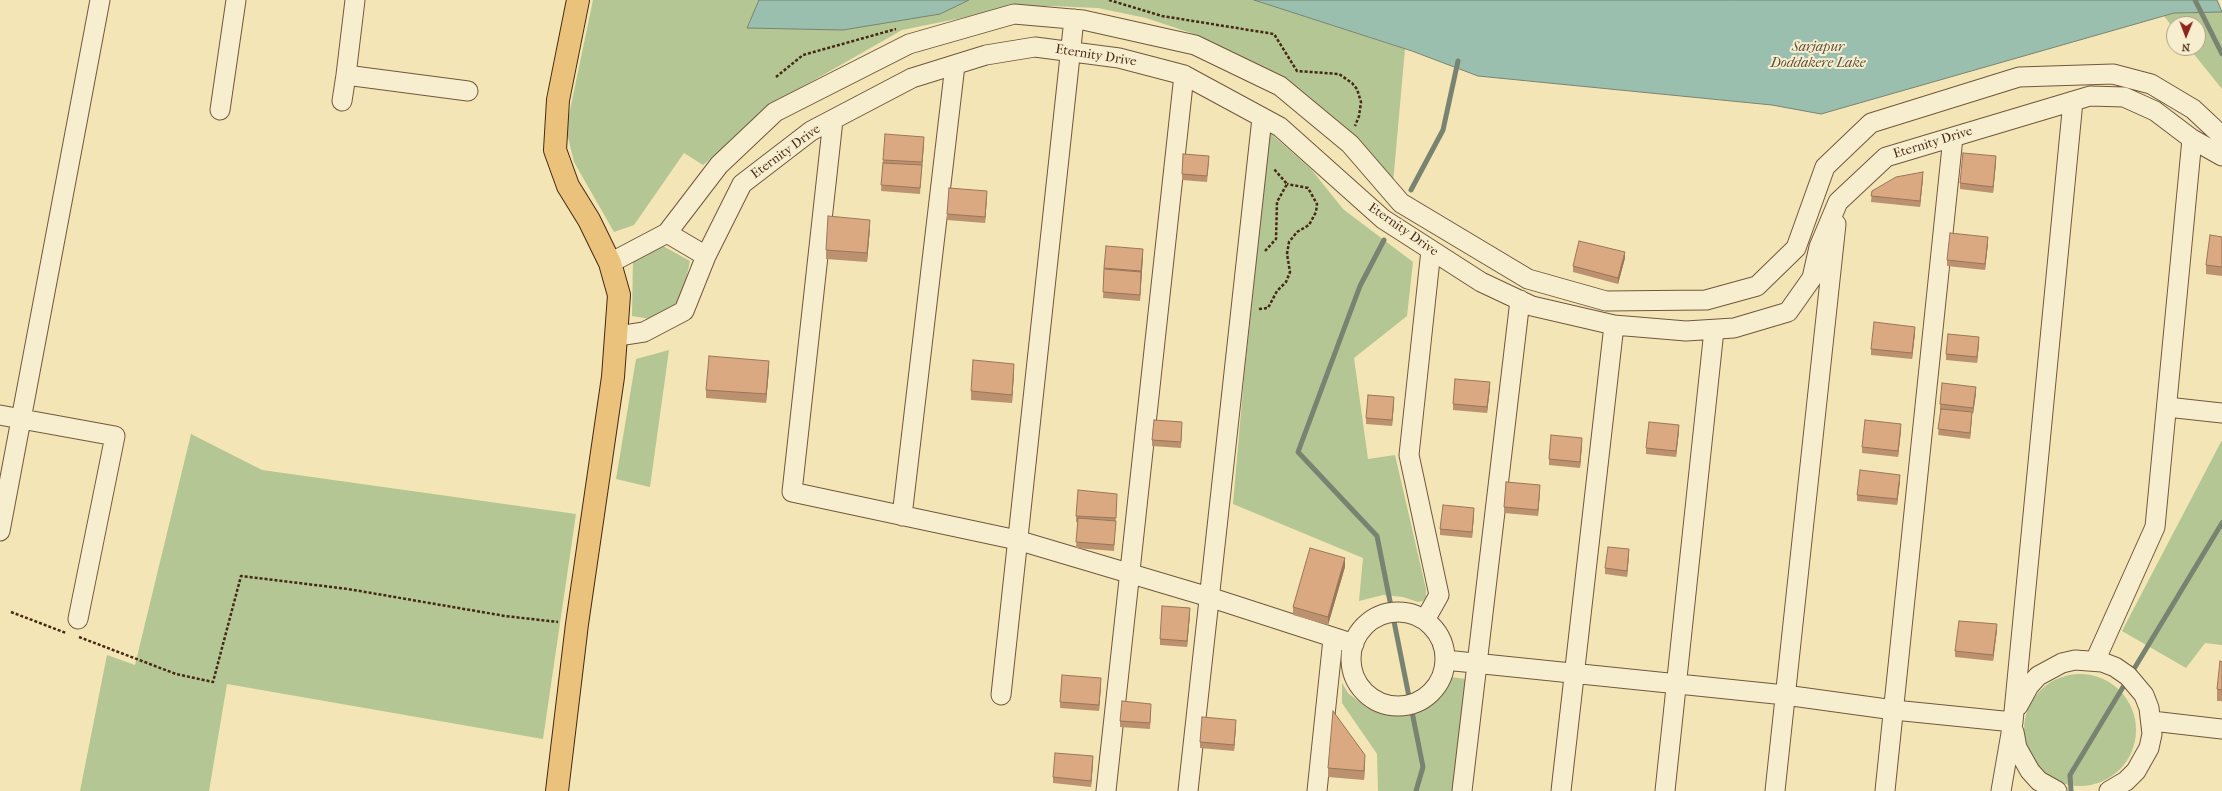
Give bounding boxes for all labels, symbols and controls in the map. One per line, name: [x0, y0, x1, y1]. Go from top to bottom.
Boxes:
north arrow: [2166, 16, 2206, 56]
water label: Sarjapur Doddakere Lake: [1771, 40, 1865, 72]
text: N: [2182, 41, 2190, 54]
street label: Eternity Drive: [1054, 42, 1138, 70]
street label: Eternity Drive: [748, 122, 824, 182]
street label: Eternity Drive: [1892, 124, 1974, 162]
street label: Eternity Drive: [1365, 200, 1441, 260]

